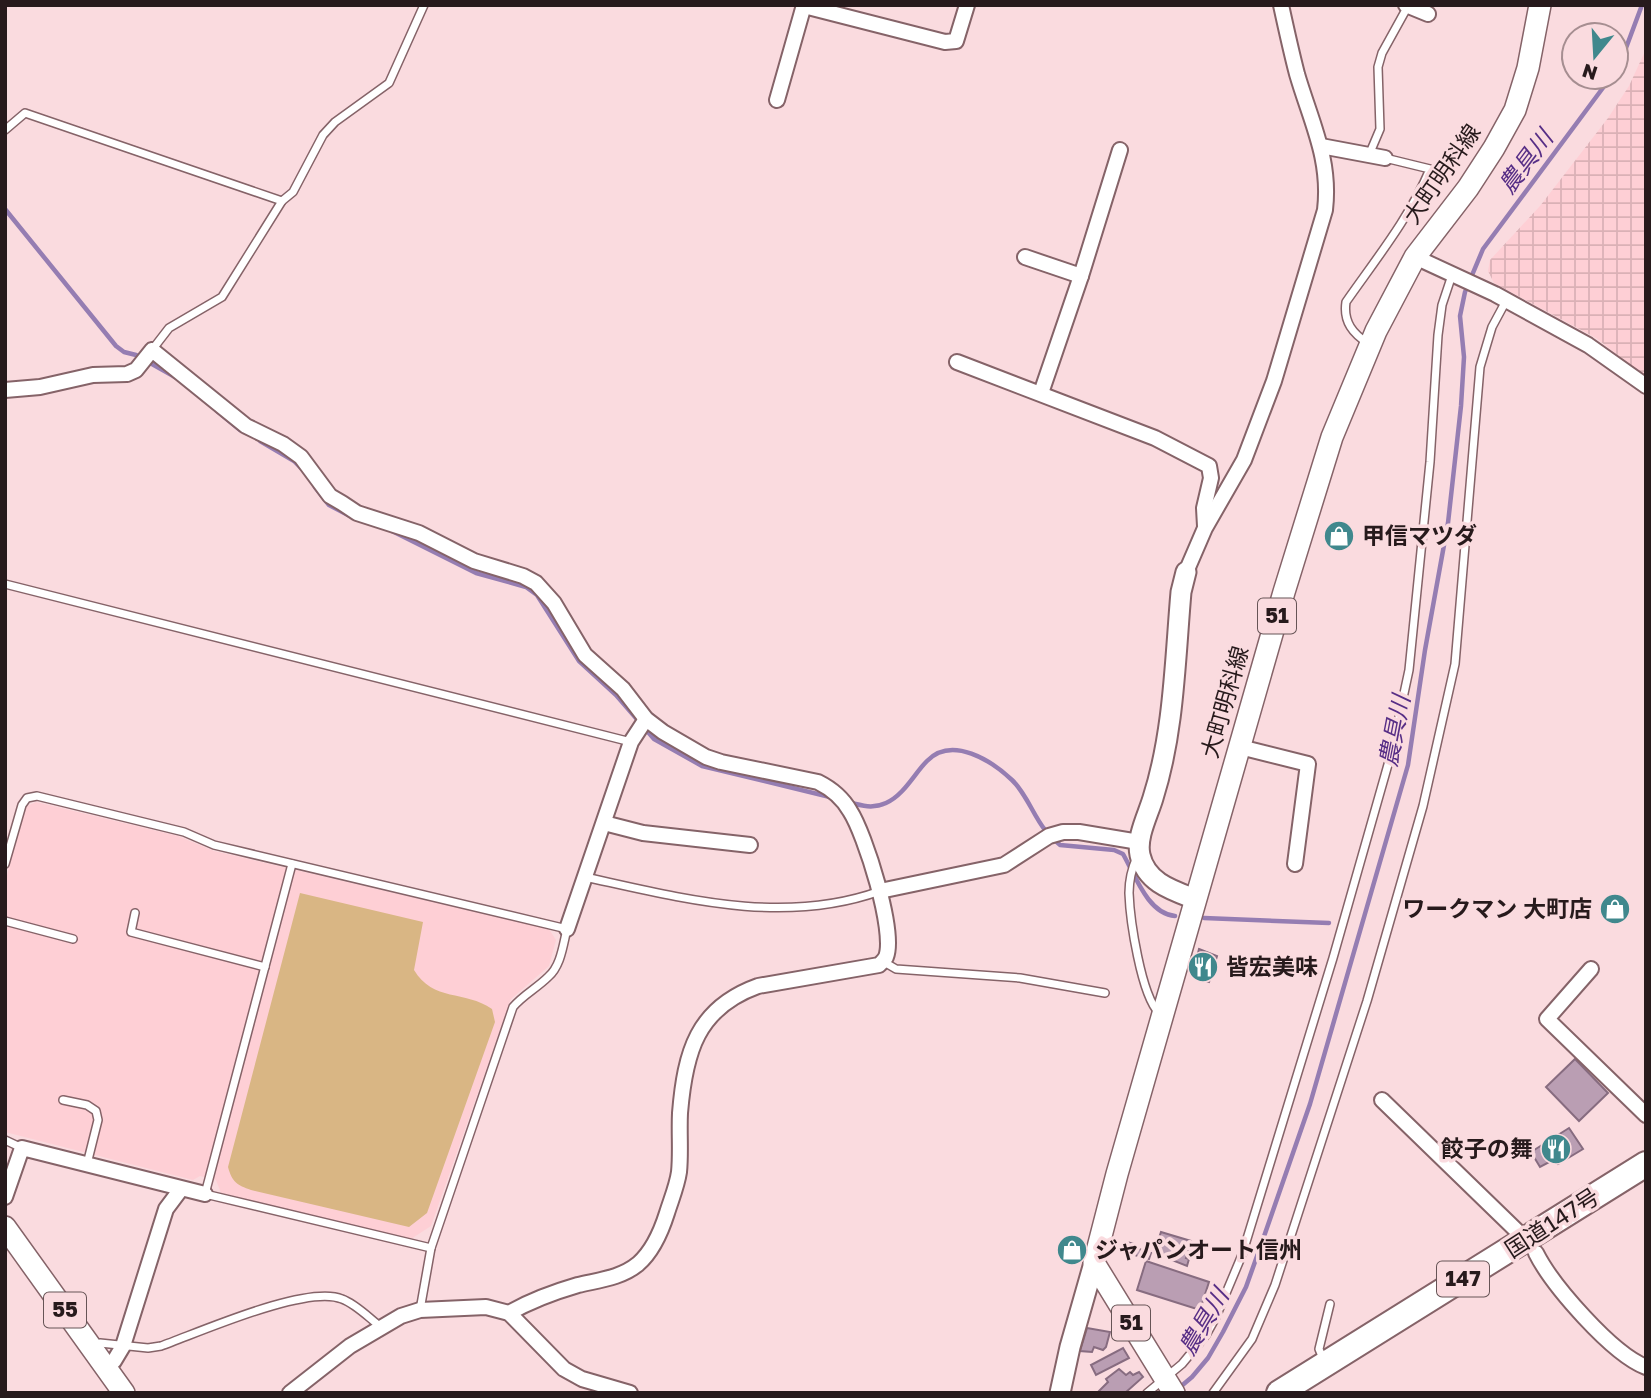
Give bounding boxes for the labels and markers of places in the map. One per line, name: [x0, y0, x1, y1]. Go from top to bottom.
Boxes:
shop icon: 甲信マツダ: [1322, 519, 1356, 553]
place label: 甲信マツダ: [1362, 521, 1477, 549]
shop icon: ワークマン 大町店: [1598, 892, 1632, 926]
place label: ワークマン 大町店: [1402, 894, 1592, 922]
restaurant icon: 皆宏美味: [1186, 950, 1220, 984]
place label: 皆宏美味: [1226, 952, 1318, 980]
restaurant icon: 餃子の舞: [1539, 1132, 1573, 1166]
place label: 餃子の舞: [1441, 1134, 1533, 1162]
shop icon: ジャパンオート信州: [1055, 1233, 1089, 1267]
place label: ジャパンオート信州: [1095, 1235, 1302, 1263]

